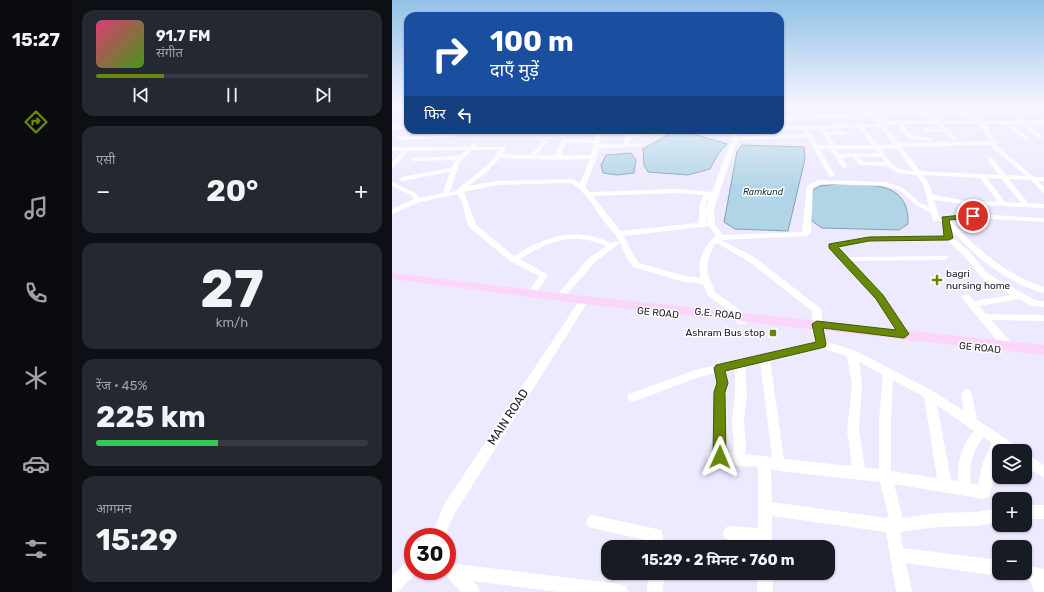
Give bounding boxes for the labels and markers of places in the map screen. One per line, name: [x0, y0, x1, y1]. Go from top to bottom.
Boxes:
pin: [956, 199, 990, 233]
place label: bagri nursing home: [946, 268, 1011, 292]
marker: bagri nursing home: [931, 274, 943, 286]
place label: Ashram Bus stop: [686, 327, 765, 339]
marker: Ashram Bus stop: [768, 328, 778, 338]

